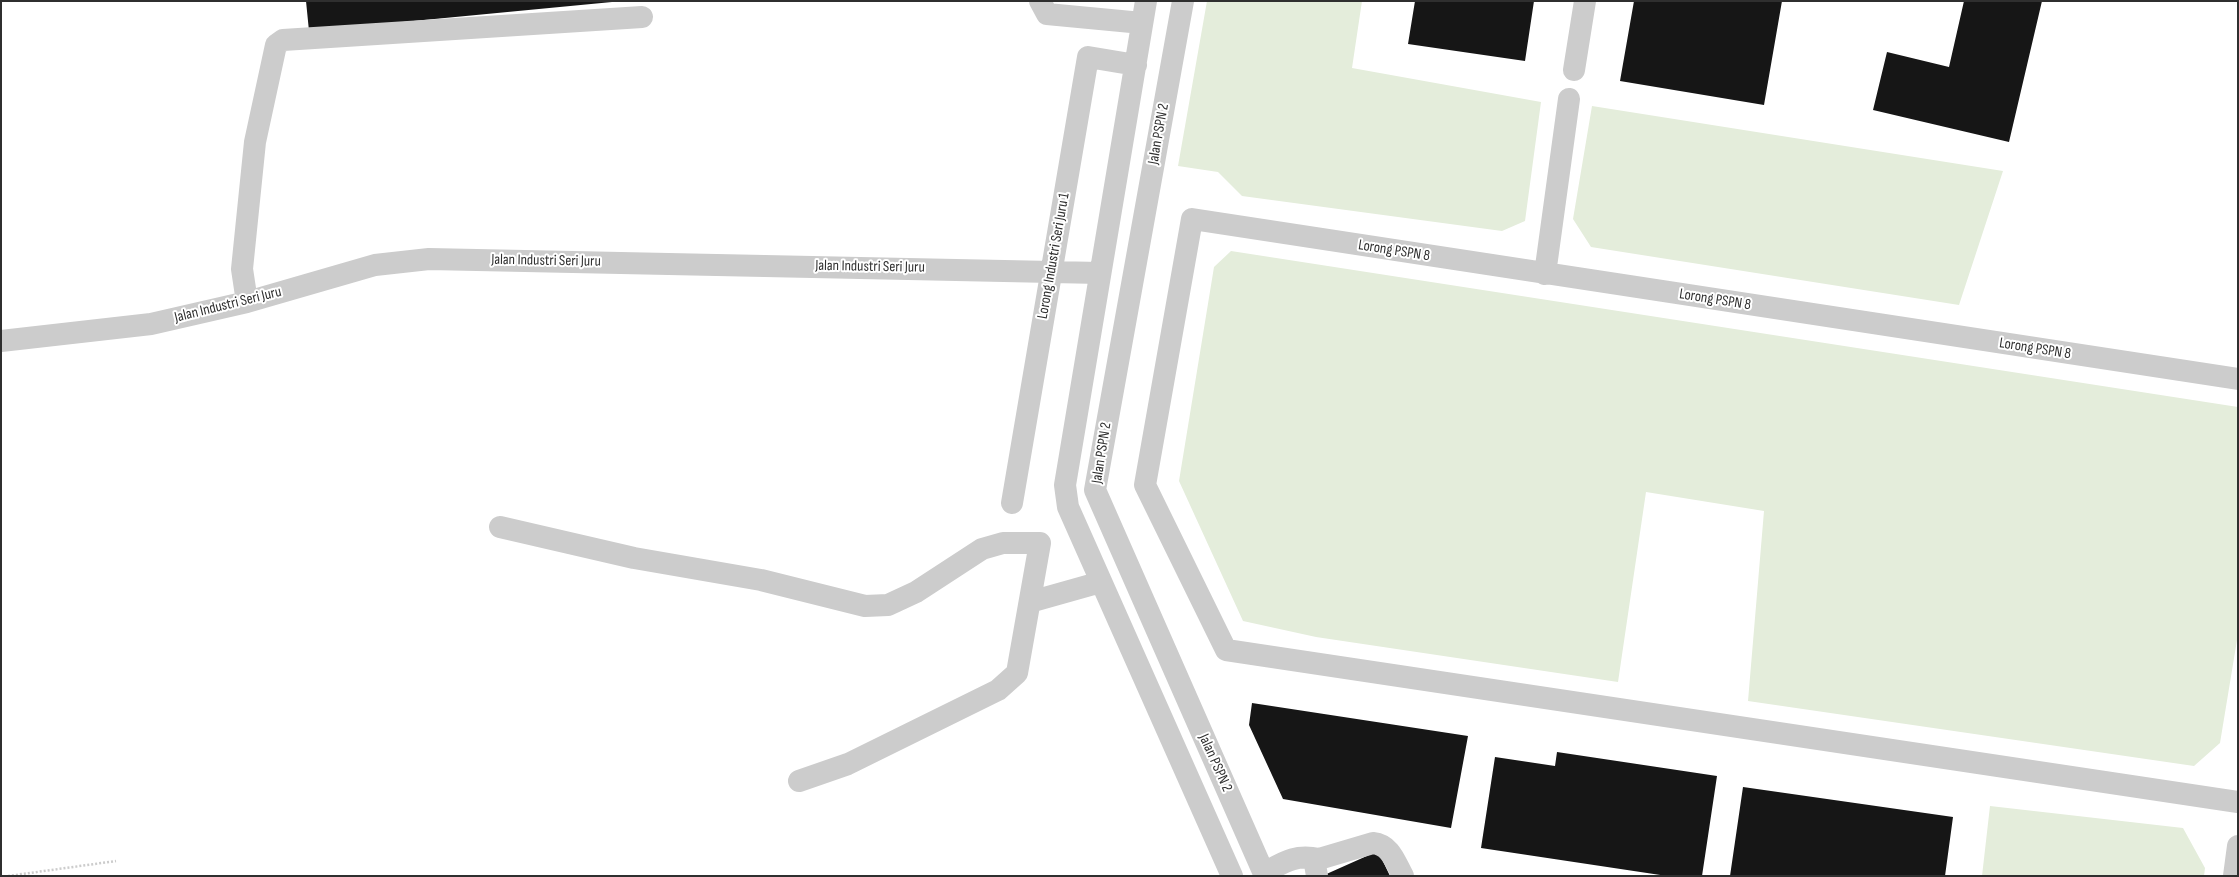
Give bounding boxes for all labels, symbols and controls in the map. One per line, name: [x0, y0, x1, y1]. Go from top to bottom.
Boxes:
street label: Jalan PSPN 2: [1145, 102, 1173, 166]
street label: Lorong Industri Seri Juru 1: [1034, 192, 1074, 320]
street label: Lorong PSPN 8: [1357, 236, 1431, 266]
street label: Jalan Industri Seri Juru: [491, 251, 601, 271]
street label: Jalan Industri Seri Juru: [815, 257, 925, 277]
street label: Jalan Industri Seri Juru: [173, 283, 283, 327]
street label: Lorong PSPN 8: [1678, 285, 1752, 315]
street label: Lorong PSPN 8: [1998, 334, 2072, 364]
street label: Jalan PSPN 2: [1088, 421, 1116, 485]
street label: Jalan PSPN 2: [1194, 731, 1236, 795]

